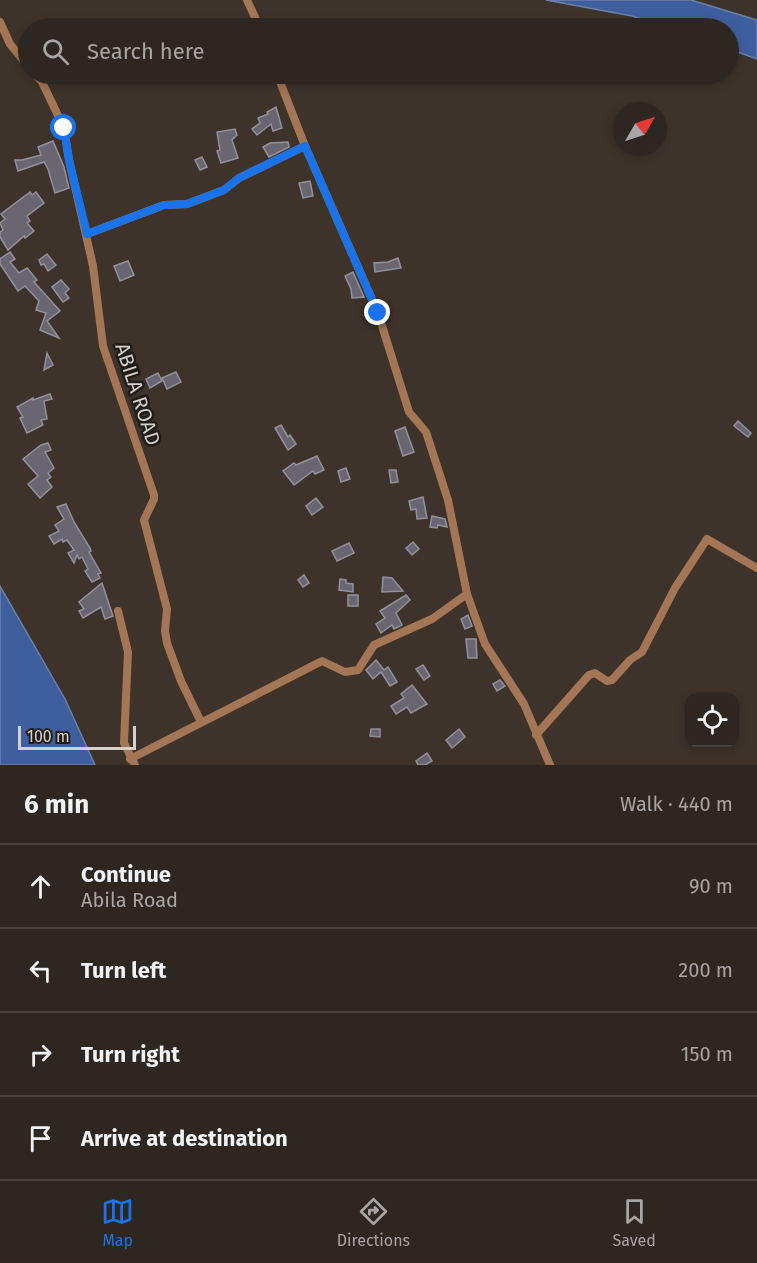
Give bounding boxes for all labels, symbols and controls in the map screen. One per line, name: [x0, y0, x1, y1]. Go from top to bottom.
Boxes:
search box: [18, 18, 739, 84]
icon: search: [39, 35, 72, 68]
text: Search here: [87, 38, 205, 65]
north arrow: [613, 102, 667, 156]
route start: [50, 114, 76, 140]
route end: [364, 299, 390, 325]
street label: ABILA ROAD: [110, 340, 166, 448]
map controls: [685, 693, 739, 747]
button: locate: [685, 693, 739, 747]
scale bar: [18, 723, 136, 750]
text: 100 m: [27, 727, 70, 746]
text: 6 min: [24, 789, 89, 820]
text: Walk · 440 m: [620, 792, 733, 816]
text: Continue: [81, 861, 171, 888]
icon: ahead: [24, 870, 57, 903]
text: 90 m: [689, 874, 733, 898]
text: Abila Road: [81, 888, 178, 912]
icon: left: [24, 954, 57, 987]
text: Turn left: [81, 957, 166, 984]
text: 200 m: [678, 958, 733, 982]
icon: right: [24, 1038, 57, 1071]
text: Turn right: [81, 1041, 180, 1068]
text: 150 m: [681, 1042, 733, 1066]
icon: arrive: [24, 1122, 57, 1155]
text: Arrive at destination: [81, 1125, 288, 1152]
tab: Map: [101, 1195, 134, 1250]
tab: Directions: [337, 1195, 410, 1250]
tab: Saved: [612, 1195, 656, 1250]

